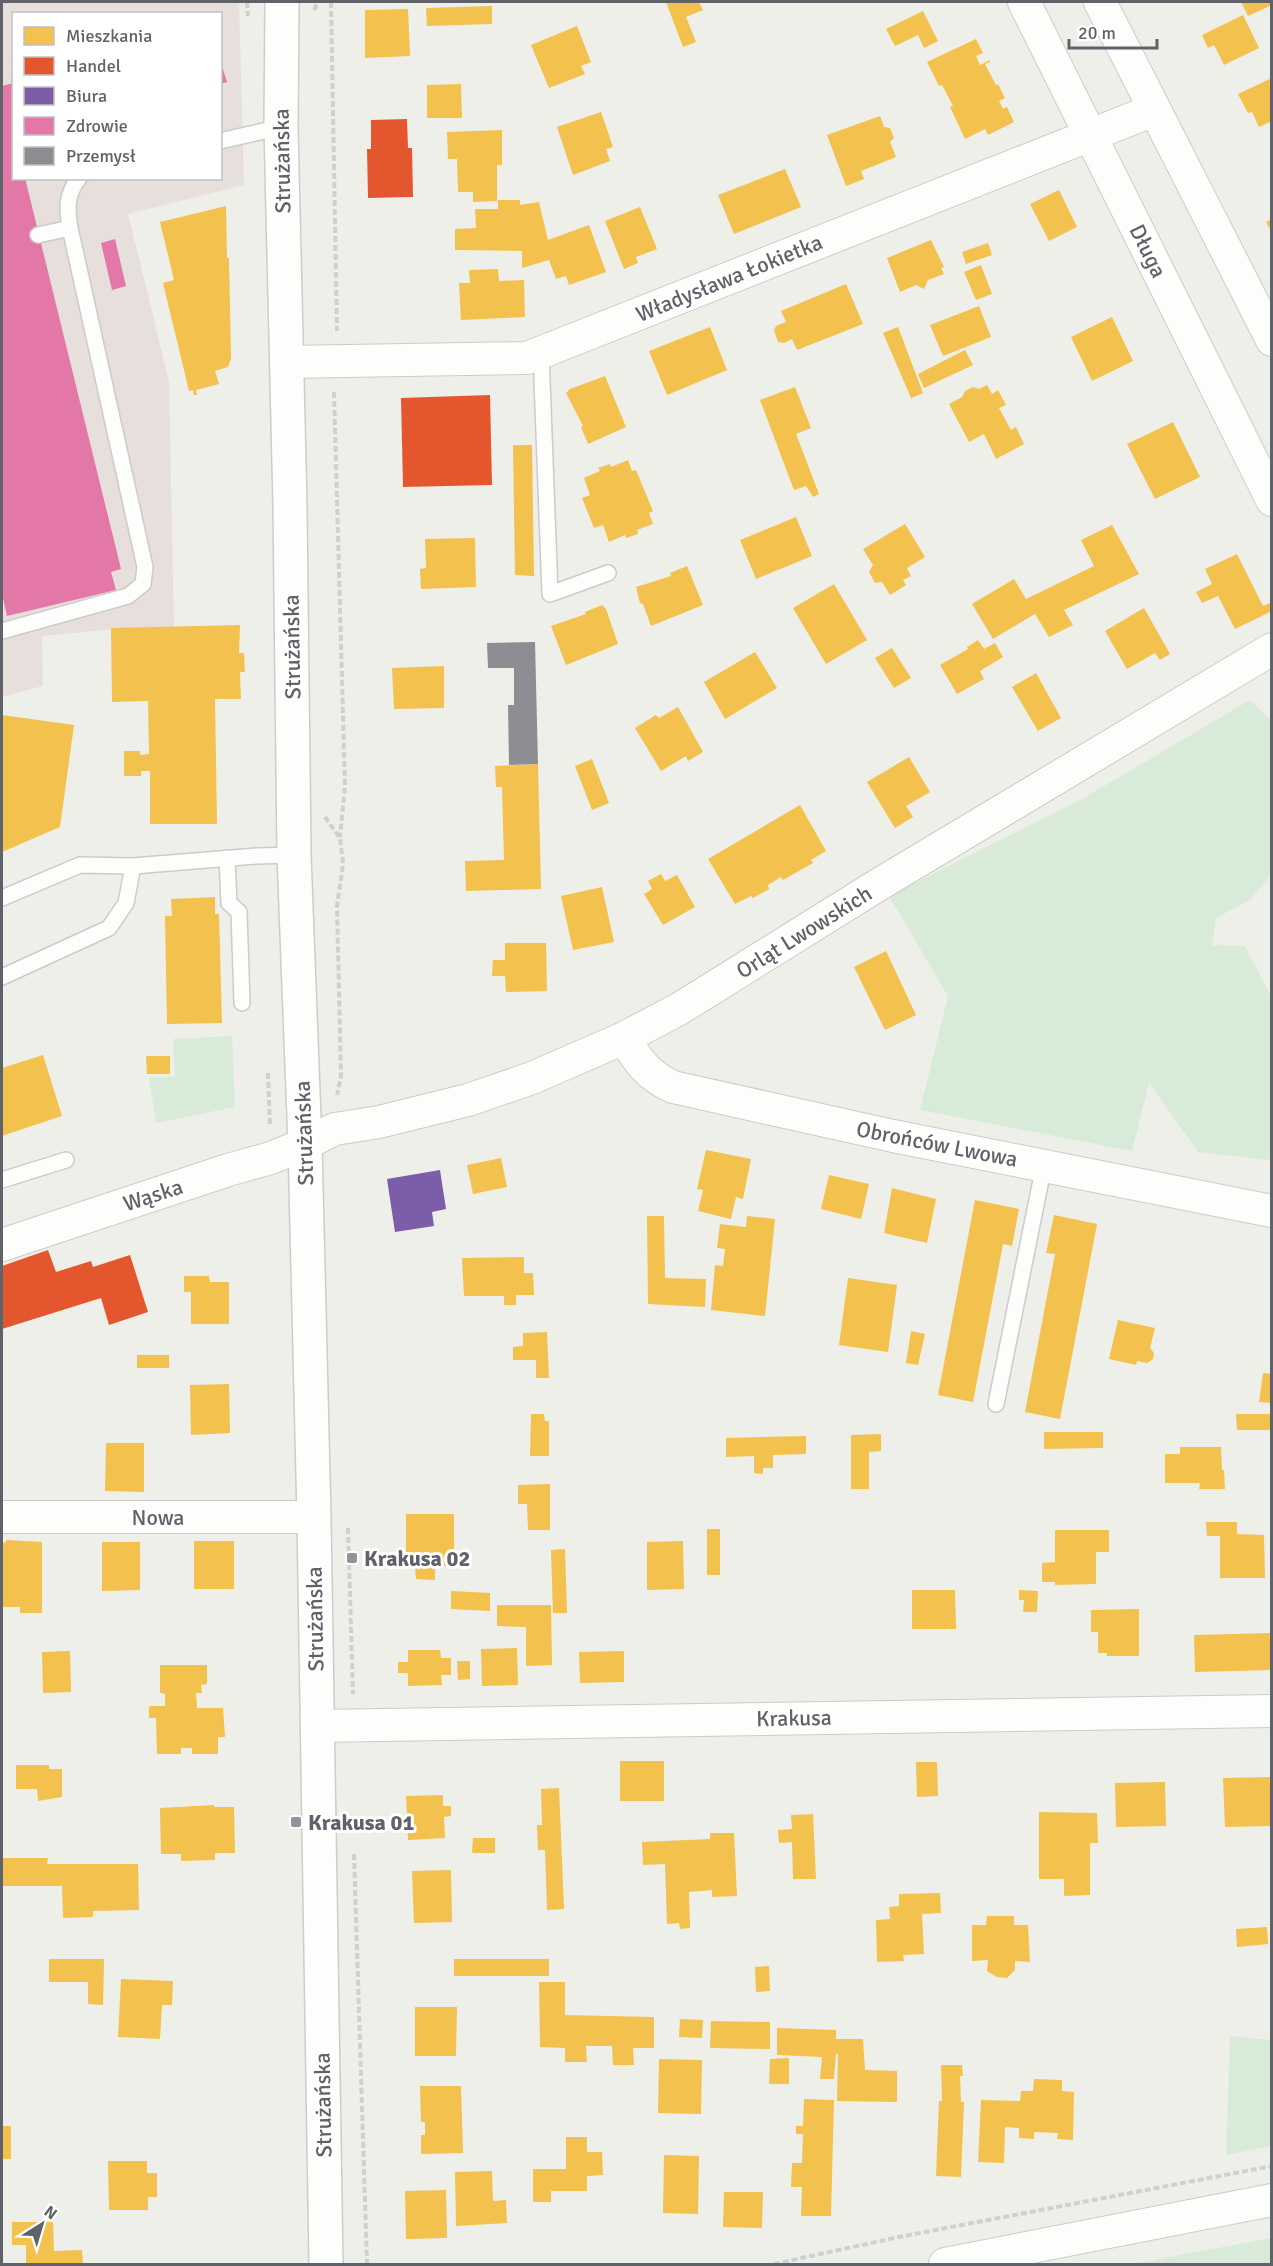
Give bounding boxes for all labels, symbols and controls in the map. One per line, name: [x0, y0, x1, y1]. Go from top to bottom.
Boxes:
legend: [12, 12, 222, 180]
scale bar: [1069, 12, 1158, 50]
text: 20 m: [1078, 22, 1116, 44]
text: Mieszkania: [66, 25, 152, 47]
text: Handel: [66, 55, 121, 77]
text: Biura: [66, 85, 107, 107]
street label: Strużańska: [268, 108, 296, 214]
text: Zdrowie: [66, 115, 128, 137]
text: Przemysł: [66, 145, 136, 167]
street label: Długa: [1123, 220, 1173, 282]
street label: Władysława Łokietka: [632, 228, 826, 328]
street label: Strużańska: [278, 594, 306, 700]
street label: Orląt Lwowskich: [731, 880, 877, 984]
street label: Strużańska: [289, 1080, 319, 1186]
street label: Obrońców Lwowa: [854, 1115, 1020, 1173]
street label: Wąska: [120, 1173, 186, 1217]
street label: Nowa: [131, 1504, 185, 1531]
place label: Krakusa 02: [364, 1545, 470, 1572]
marker: Krakusa 02: [345, 1551, 359, 1565]
street label: Strużańska: [301, 1566, 329, 1672]
street label: Krakusa: [756, 1704, 832, 1732]
place label: Krakusa 01: [308, 1809, 414, 1836]
marker: Krakusa 01: [289, 1815, 303, 1829]
street label: Strużańska: [309, 2052, 337, 2158]
north arrow: [12, 2194, 72, 2254]
text: N: [40, 2201, 61, 2224]

